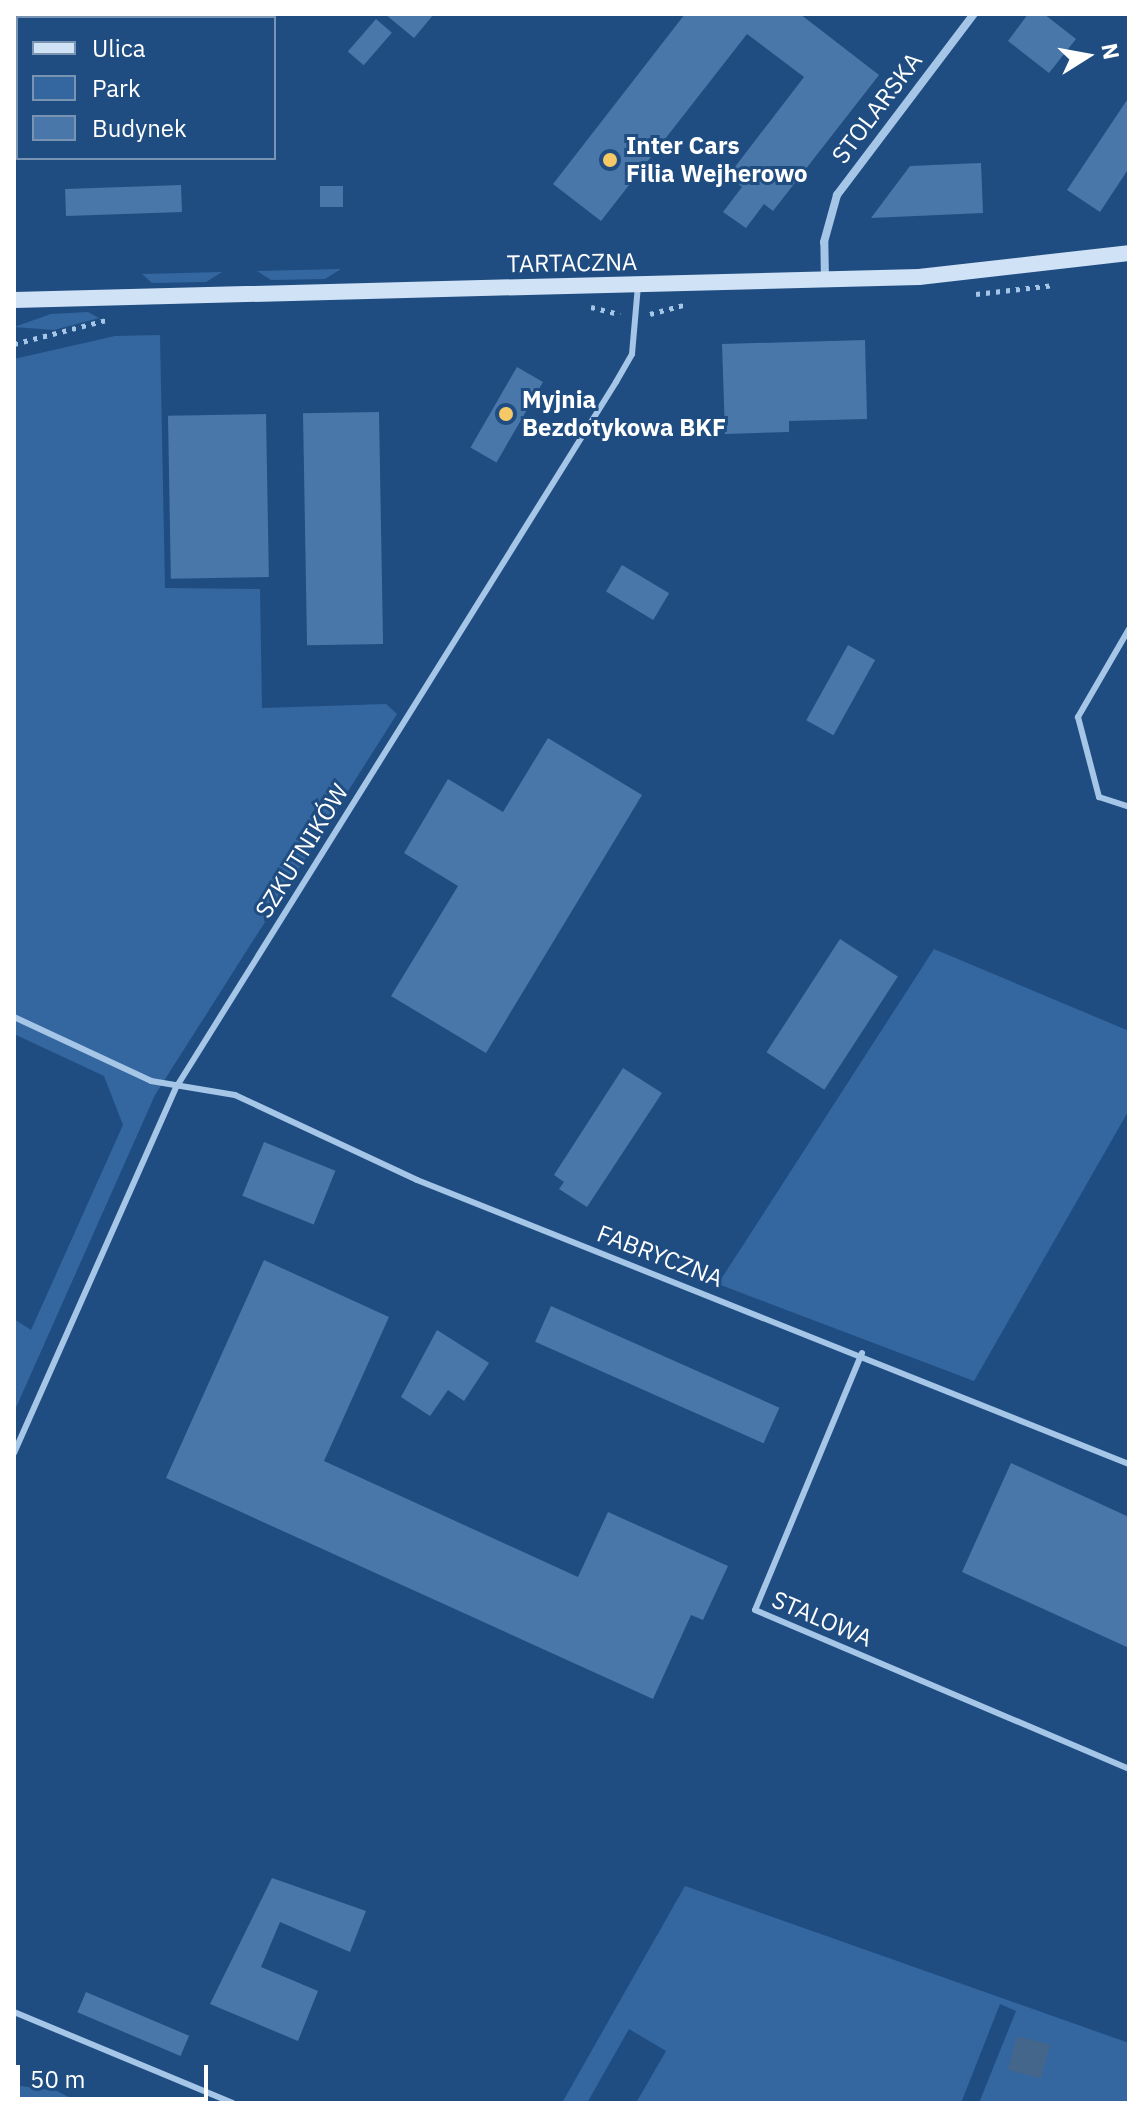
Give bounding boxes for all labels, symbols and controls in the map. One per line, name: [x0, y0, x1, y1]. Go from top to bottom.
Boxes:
legend: [16, 16, 276, 160]
north arrow: [1047, 16, 1127, 96]
text: Ulica: [92, 32, 146, 64]
text: N: [1095, 41, 1127, 62]
street label: STOLARSKA: [826, 47, 928, 169]
text: Park: [92, 72, 141, 104]
text: Budynek: [92, 112, 187, 144]
place label: Inter Cars Filia Wejherowo: [626, 132, 808, 188]
marker: Inter Cars Filia Wejherowo: [601, 151, 619, 169]
street label: TARTACZNA: [506, 247, 638, 279]
place label: Myjnia Bezdotykowa BKF: [522, 386, 726, 442]
marker: Myjnia Bezdotykowa BKF: [497, 405, 515, 423]
street label: SZKUTNIKÓW: [249, 779, 355, 923]
street label: FABRYCZNA: [593, 1219, 727, 1293]
street label: STALOWA: [768, 1585, 876, 1653]
scale bar: [20, 2049, 212, 2099]
text: 50 m: [30, 2063, 85, 2095]

